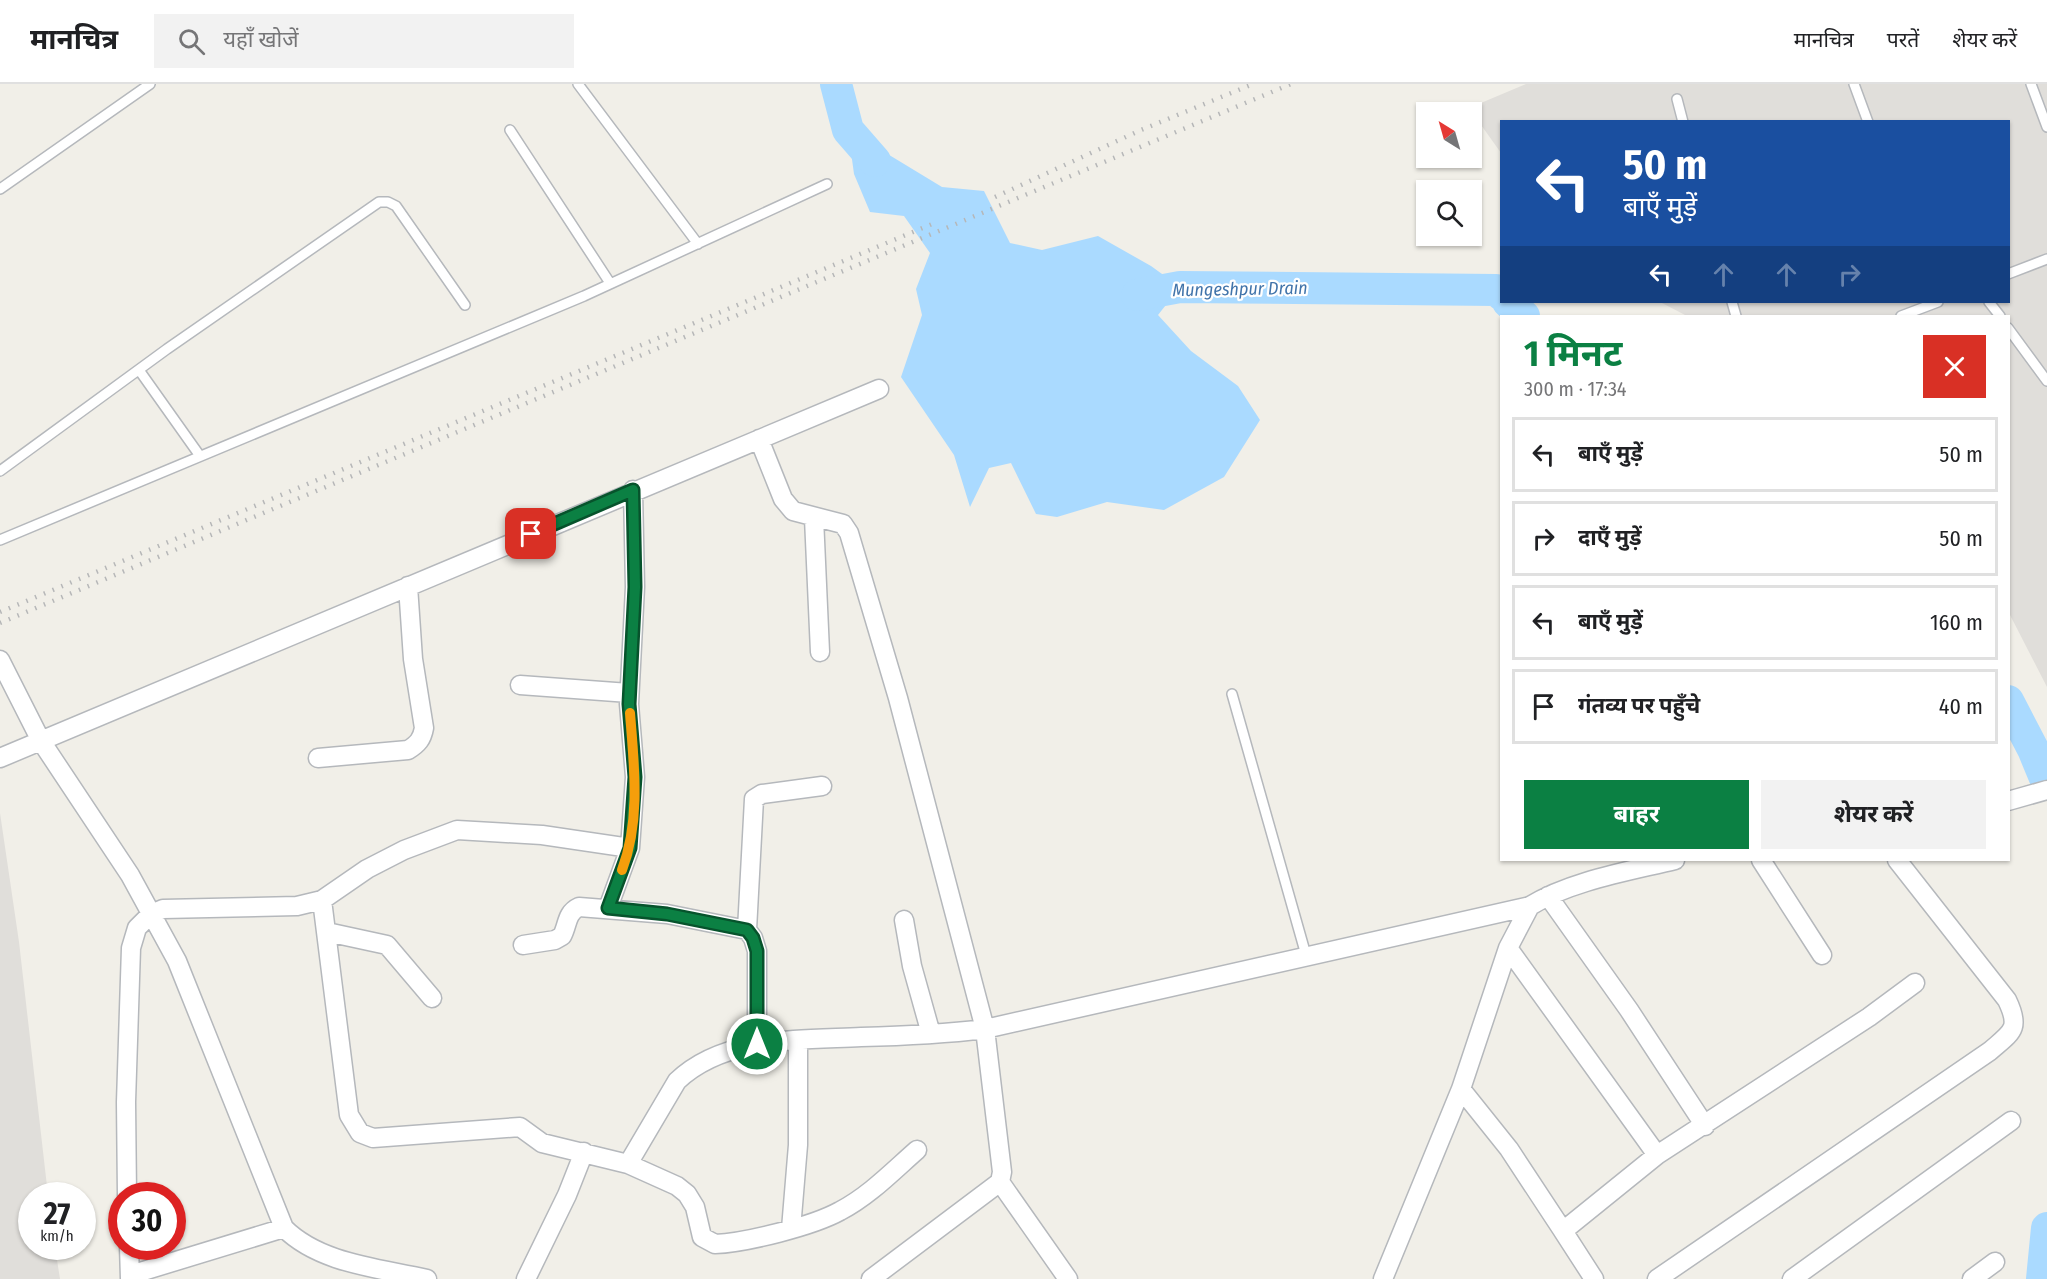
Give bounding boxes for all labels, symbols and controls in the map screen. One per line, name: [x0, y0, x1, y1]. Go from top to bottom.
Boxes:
search box: [154, 14, 574, 68]
text: मानचित्र: [30, 23, 118, 56]
icon: search: [175, 25, 208, 58]
text: यहाँ खोजें: [223, 26, 299, 53]
text: मानचित्र: [1794, 27, 1854, 53]
text: परतें: [1887, 27, 1919, 53]
text: शेयर करें: [1952, 27, 2017, 53]
north arrow: [1416, 102, 1482, 168]
map controls: [1416, 102, 1482, 246]
text: 50 m: [1623, 140, 1707, 190]
icon: left: [1524, 144, 1602, 222]
button: search: [1416, 180, 1482, 246]
text: बाएँ मुड़ें: [1623, 191, 1697, 223]
icon: left: [1644, 258, 1677, 291]
icon: ahead: [1707, 258, 1740, 291]
icon: ahead: [1770, 258, 1803, 291]
icon: right: [1833, 258, 1866, 291]
water label: Mungeshpur Drain: [1172, 277, 1308, 301]
text: 1 मिनट: [1524, 332, 1622, 376]
button: close: [1923, 335, 1986, 398]
text: 300 m · 17:34: [1524, 377, 1627, 401]
icon: left: [1527, 438, 1560, 471]
text: बाएँ मुड़ें: [1578, 440, 1643, 467]
text: 50 m: [1939, 441, 1983, 468]
pin: [505, 508, 556, 559]
icon: arrive: [514, 517, 547, 550]
icon: right: [1527, 522, 1560, 555]
text: दाएँ मुड़ें: [1578, 524, 1642, 551]
text: 50 m: [1939, 525, 1983, 552]
icon: left: [1527, 606, 1560, 639]
text: बाएँ मुड़ें: [1578, 608, 1643, 635]
text: 160 m: [1930, 609, 1983, 636]
icon: arrive: [1527, 690, 1560, 723]
text: गंतव्य पर पहुँचे: [1578, 692, 1700, 719]
text: 40 m: [1939, 693, 1983, 720]
button: बाहर: [1524, 780, 1749, 849]
button: शेयर करें: [1761, 780, 1986, 849]
position arrow: [725, 1012, 789, 1076]
speed limit sign: 30: [108, 1182, 186, 1260]
text: 27: [44, 1196, 70, 1232]
text: km/h: [40, 1227, 74, 1245]

